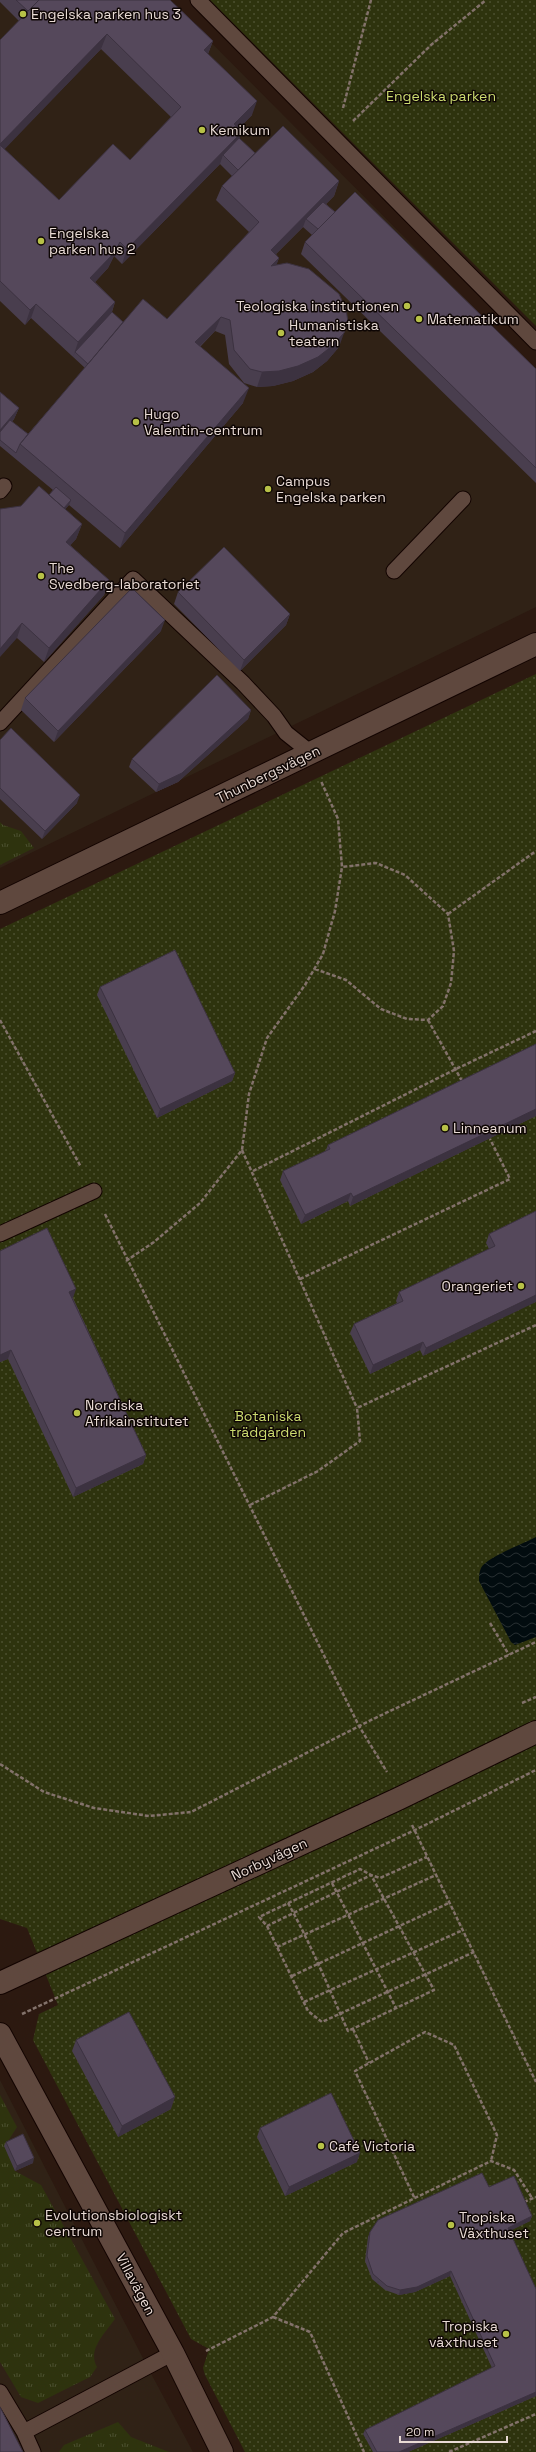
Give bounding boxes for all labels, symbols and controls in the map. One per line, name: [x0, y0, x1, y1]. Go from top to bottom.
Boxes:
place label: Engelska parken hus 3: [31, 5, 181, 23]
marker: Engelska parken hus 3: [18, 9, 28, 19]
park label: Engelska parken: [386, 87, 496, 105]
place label: Kemikum: [210, 121, 270, 139]
marker: Kemikum: [197, 125, 207, 135]
place label: Engelska parken hus 2: [49, 224, 135, 258]
marker: Engelska parken hus 2: [36, 236, 46, 246]
place label: Teologiska institutionen: [236, 297, 399, 315]
marker: Teologiska institutionen: [402, 301, 412, 311]
place label: Matematikum: [427, 310, 519, 328]
marker: Matematikum: [414, 314, 424, 324]
place label: Humanistiska teatern: [289, 316, 379, 350]
marker: Humanistiska teatern: [276, 328, 286, 338]
place label: Hugo Valentin-centrum: [144, 405, 263, 439]
marker: Hugo Valentin-centrum: [131, 417, 141, 427]
place label: Campus Engelska parken: [276, 472, 386, 506]
marker: Campus Engelska parken: [263, 484, 273, 494]
place label: The Svedberg-laboratoriet: [49, 559, 200, 593]
marker: The Svedberg-laboratoriet: [36, 571, 46, 581]
street label: Thunbergsvägen: [213, 741, 323, 807]
place label: Linneanum: [453, 1119, 527, 1137]
marker: Linneanum: [440, 1123, 450, 1133]
place label: Orangeriet: [442, 1277, 513, 1295]
marker: Orangeriet: [516, 1281, 526, 1291]
place label: Nordiska Afrikainstitutet: [85, 1396, 189, 1430]
park label: Botaniska trädgården: [230, 1407, 306, 1441]
marker: Nordiska Afrikainstitutet: [72, 1408, 82, 1418]
street label: Norbyvägen: [228, 1834, 310, 1884]
place label: Café Victoria: [329, 2137, 415, 2155]
marker: Café Victoria: [316, 2141, 326, 2151]
place label: Evolutionsbiologiskt centrum: [45, 2206, 182, 2240]
place label: Tropiska Växthuset: [459, 2208, 529, 2242]
marker: Evolutionsbiologiskt centrum: [32, 2218, 42, 2228]
marker: Tropiska Växthuset: [446, 2220, 456, 2230]
street label: Villavägen: [112, 2250, 160, 2318]
place label: Tropiska växthuset: [429, 2317, 498, 2351]
marker: Tropiska växthuset: [501, 2329, 511, 2339]
scale bar: [400, 2418, 507, 2444]
text: 20 m: [406, 2424, 434, 2440]

